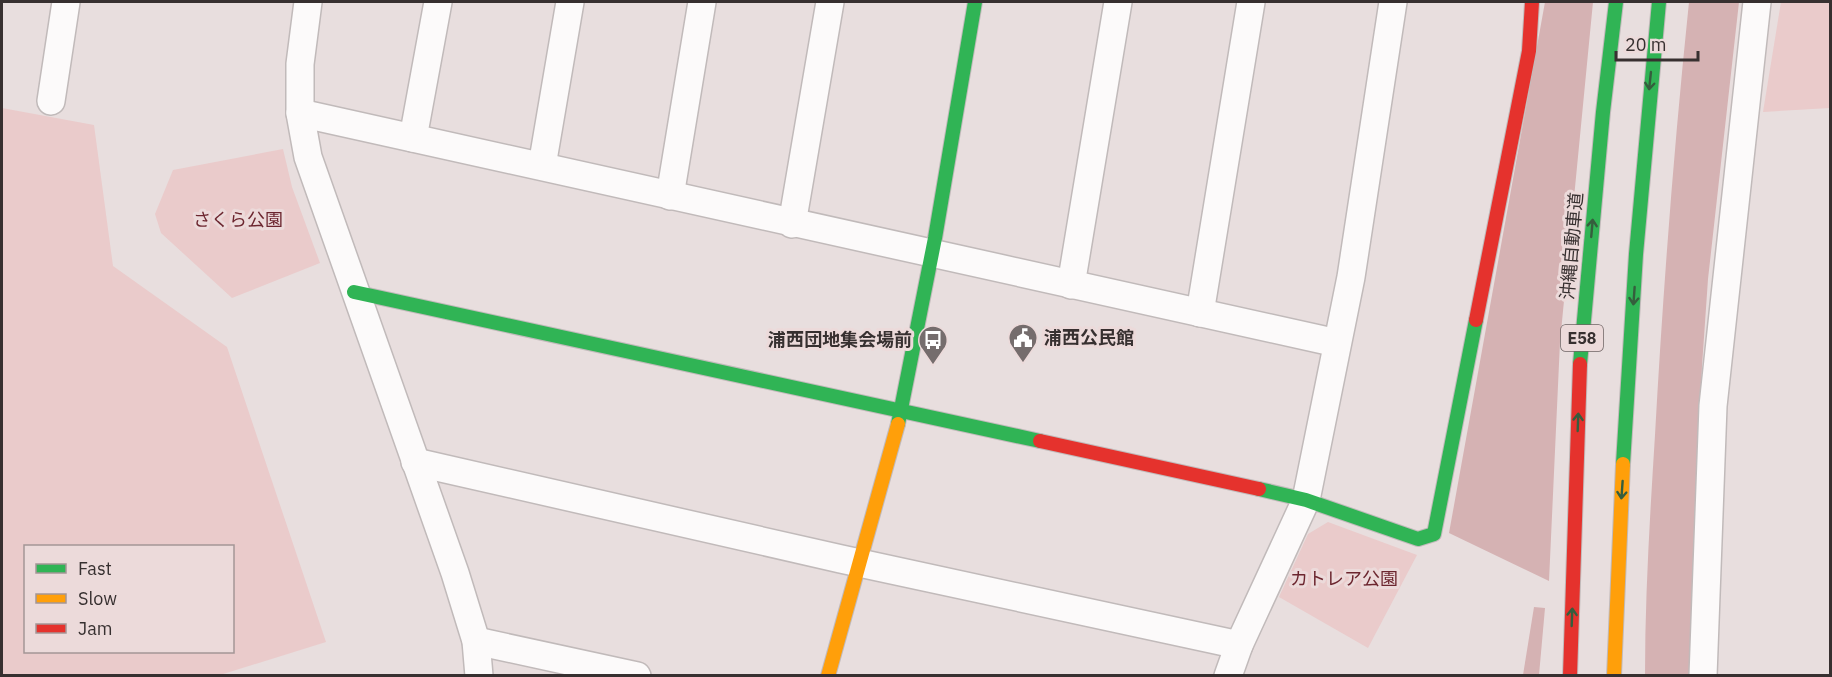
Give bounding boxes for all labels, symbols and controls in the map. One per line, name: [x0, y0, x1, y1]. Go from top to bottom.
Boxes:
scale bar: [1616, 24, 1698, 62]
text: 20 m: [1625, 33, 1667, 56]
one-way arrow: [1645, 70, 1656, 90]
street label: 沖縄自動車道: [1555, 191, 1588, 301]
park label: さくら公園: [193, 208, 283, 231]
one-way arrow: [1587, 218, 1598, 238]
one-way arrow: [1628, 285, 1639, 305]
public building icon: 浦西公民館: [1007, 322, 1039, 364]
bus stop icon: 浦西団地集会場前: [917, 324, 949, 366]
road number: E58: [1561, 325, 1603, 351]
place label: 浦西公民館: [1044, 326, 1134, 349]
place label: 浦西団地集会場前: [768, 328, 912, 351]
one-way arrow: [1572, 413, 1584, 433]
one-way arrow: [1616, 480, 1627, 500]
legend: [24, 545, 234, 653]
text: Fast: [78, 557, 112, 580]
park label: カトレア公園: [1290, 567, 1398, 590]
text: Slow: [78, 587, 117, 610]
one-way arrow: [1566, 608, 1577, 628]
text: Jam: [78, 617, 113, 640]

